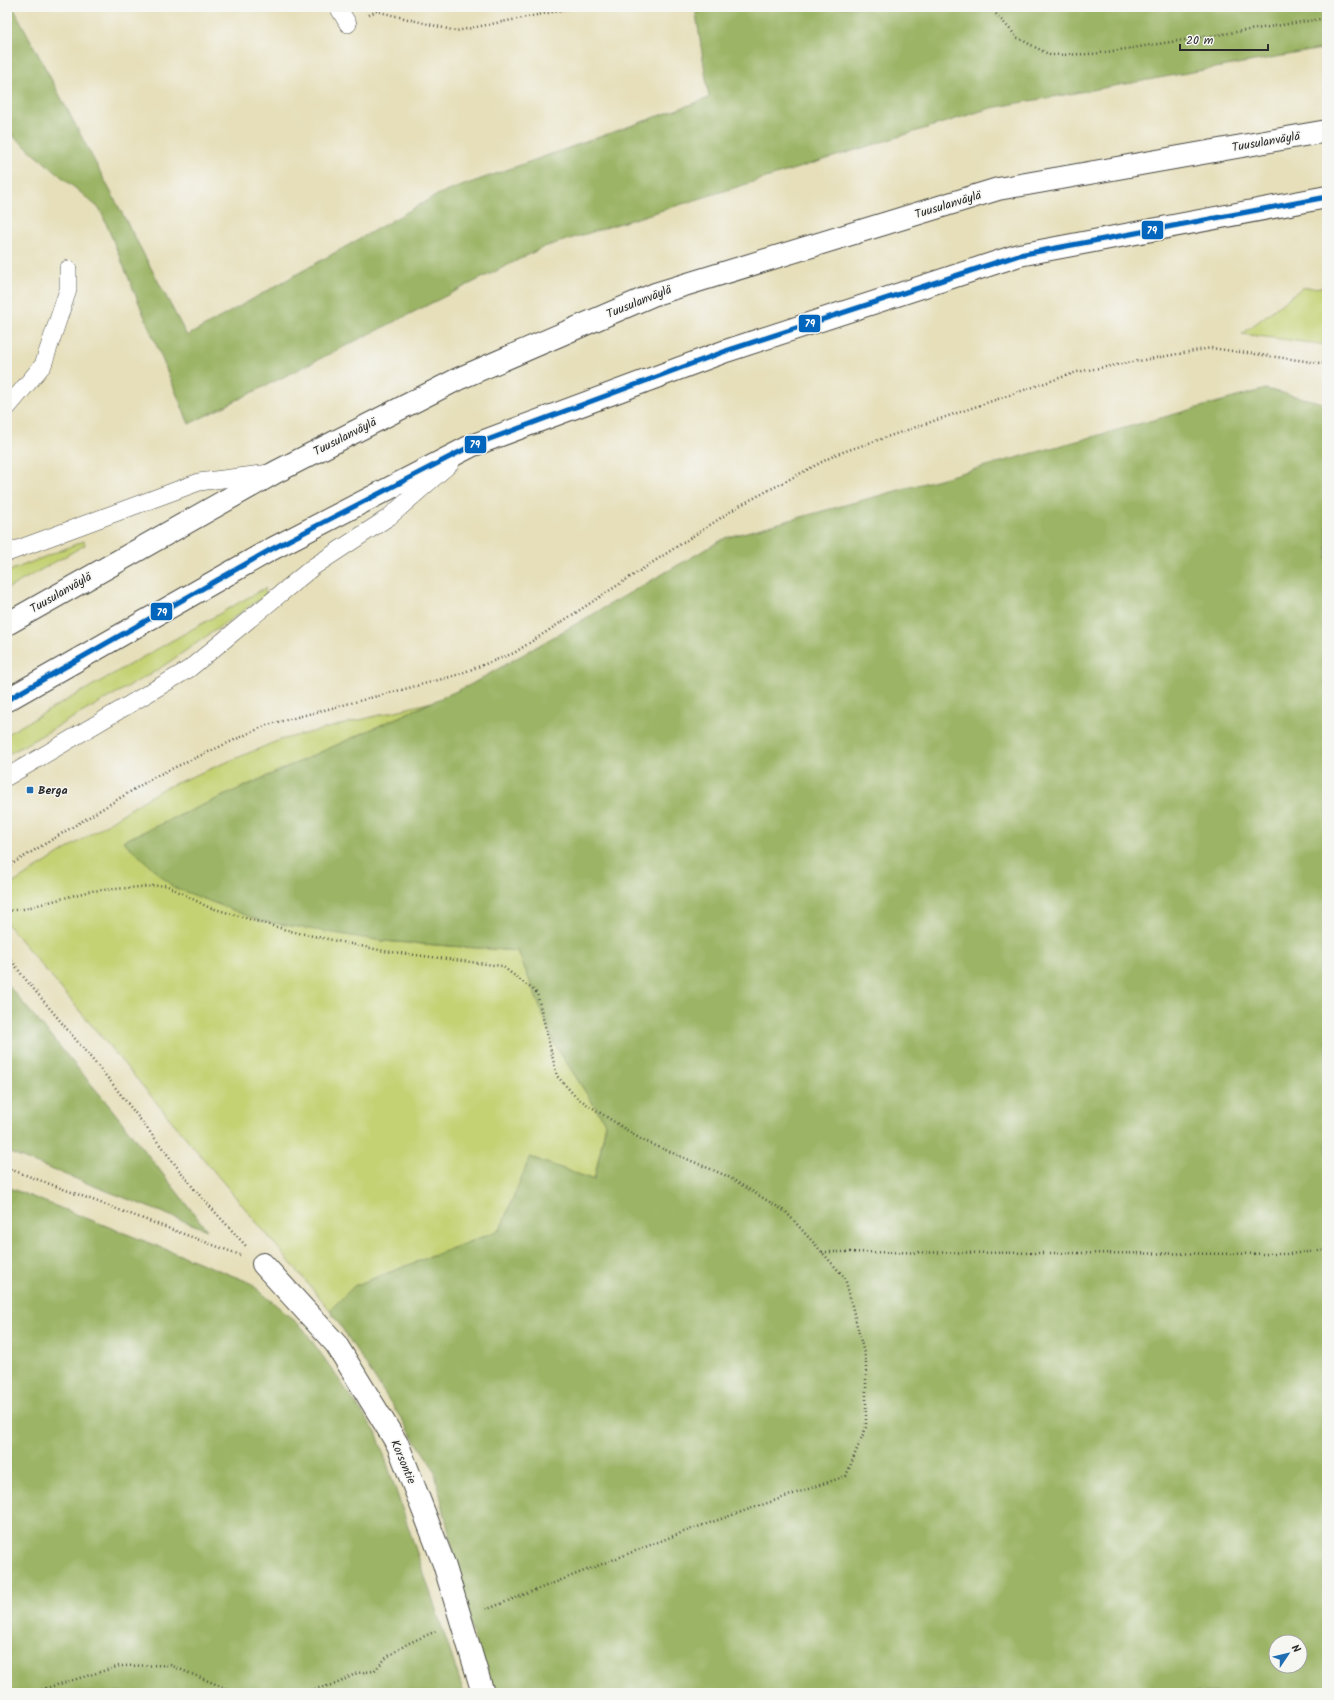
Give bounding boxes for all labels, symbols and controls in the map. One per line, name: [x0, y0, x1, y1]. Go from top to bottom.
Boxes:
scale bar: [1180, 26, 1268, 52]
text: 20 m: [1186, 31, 1214, 50]
street label: Tuusulanväylä: [1230, 126, 1303, 157]
street label: Tuusulanväylä: [912, 185, 985, 224]
line badge: 79: [1141, 220, 1164, 240]
text: 79: [1147, 222, 1158, 240]
street label: Tuusulanväylä: [604, 280, 676, 324]
line badge: 79: [798, 314, 821, 333]
text: 79: [805, 315, 816, 333]
street label: Tuusulanväylä: [310, 412, 381, 461]
line badge: 79: [464, 435, 487, 454]
text: 79: [470, 436, 481, 454]
street label: Tuusulanväylä: [26, 567, 97, 618]
line badge: 79: [150, 602, 173, 621]
text: 79: [157, 604, 168, 622]
place label: Berga: [38, 781, 68, 800]
marker: Berga: [25, 785, 35, 795]
street label: Korsontie: [385, 1437, 421, 1488]
north arrow: [1268, 1634, 1308, 1674]
text: N: [1286, 1641, 1305, 1657]

